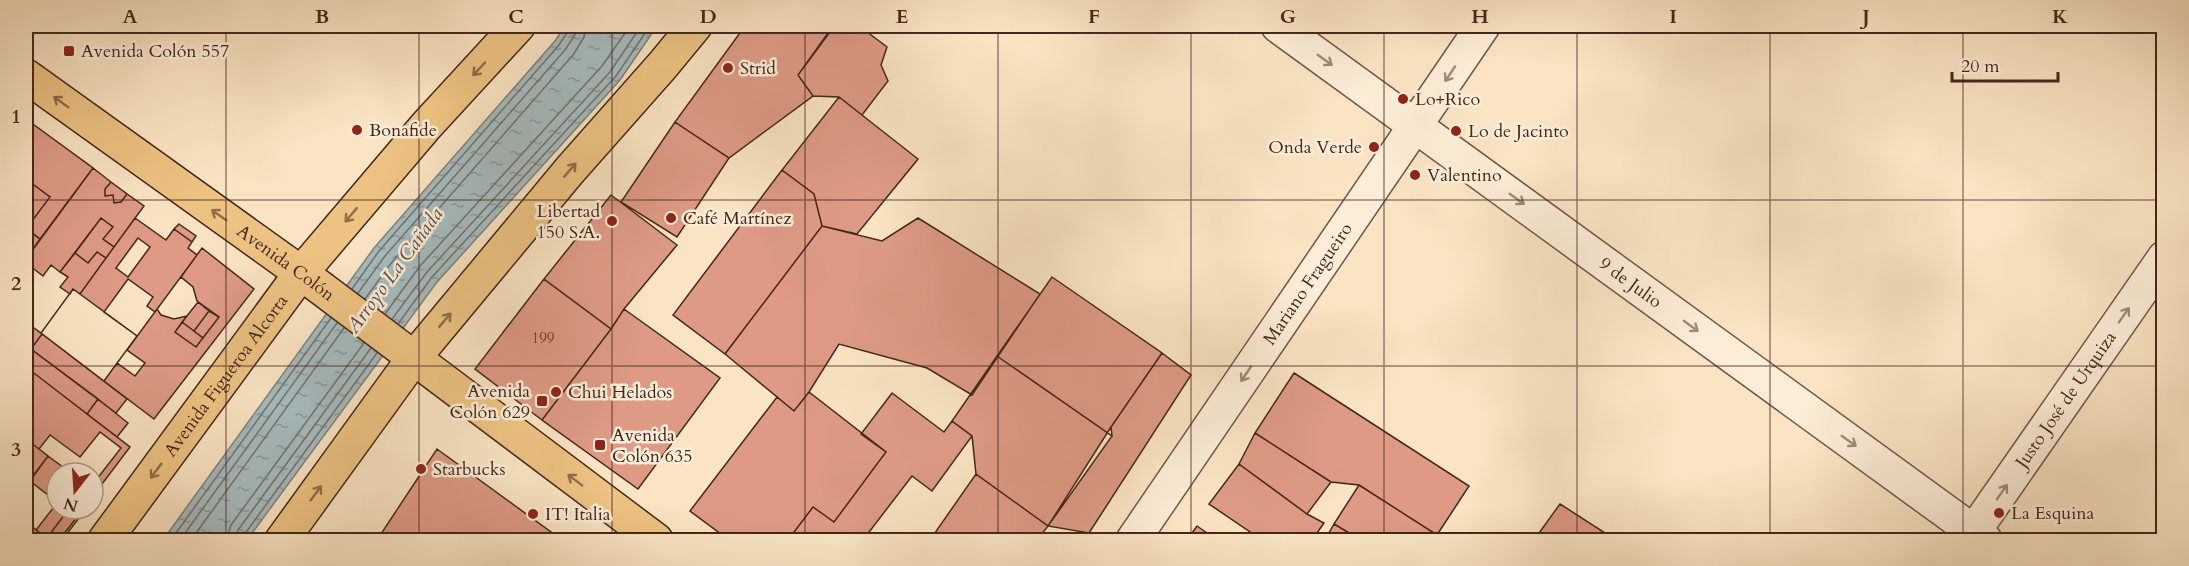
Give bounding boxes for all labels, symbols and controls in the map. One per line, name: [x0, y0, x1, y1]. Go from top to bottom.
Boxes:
text: A: [122, 3, 138, 30]
text: B: [315, 3, 329, 30]
text: C: [508, 3, 524, 30]
text: D: [699, 3, 717, 30]
text: E: [896, 3, 908, 30]
text: F: [1088, 3, 1100, 30]
text: G: [1280, 3, 1296, 30]
text: H: [1471, 3, 1489, 30]
text: I: [1669, 3, 1677, 30]
text: J: [1859, 3, 1870, 30]
text: K: [2052, 3, 2069, 30]
place label: Avenida Colón 557: [81, 39, 229, 64]
marker: Avenida Colón 557: [62, 44, 76, 58]
scale bar: [1952, 45, 2058, 83]
one-way arrow: [1317, 54, 1333, 66]
text: 20 m: [1961, 54, 2000, 79]
place label: Strid: [740, 56, 776, 81]
one-way arrow: [472, 61, 486, 76]
marker: Strid: [721, 61, 735, 75]
one-way arrow: [1444, 65, 1456, 82]
place label: Lo+Rico: [1415, 87, 1481, 112]
marker: Lo+Rico: [1396, 92, 1410, 106]
one-way arrow: [53, 95, 69, 108]
text: 1: [11, 103, 21, 130]
place label: Bonafide: [369, 118, 437, 143]
place label: Lo de Jacinto: [1468, 119, 1569, 144]
marker: Bonafide: [350, 123, 364, 137]
marker: Lo de Jacinto: [1449, 124, 1463, 138]
place label: Onda Verde: [1268, 135, 1362, 160]
marker: Onda Verde: [1367, 140, 1381, 154]
one-way arrow: [563, 163, 577, 178]
place label: Valentino: [1427, 163, 1502, 188]
marker: Valentino: [1408, 168, 1422, 182]
one-way arrow: [1508, 193, 1524, 205]
place label: Libertad 150 S.A.: [537, 199, 600, 245]
water label: Arroyo La Cañada: [339, 202, 449, 339]
place label: Café Martínez: [683, 206, 792, 231]
one-way arrow: [344, 207, 357, 223]
one-way arrow: [212, 209, 228, 221]
marker: Café Martínez: [664, 211, 678, 225]
marker: Libertad 150 S.A.: [605, 214, 619, 228]
street label: Mariano Fragueiro: [1257, 218, 1359, 350]
street label: Avenida Colón: [232, 219, 340, 308]
street label: 9 de Julio: [1594, 251, 1667, 314]
text: 2: [11, 270, 21, 297]
street label: Avenida Figueroa Alcorta: [158, 289, 294, 462]
one-way arrow: [2118, 307, 2130, 323]
one-way arrow: [438, 313, 452, 328]
one-way arrow: [1683, 320, 1699, 333]
street label: Justo José de Urquiza: [2008, 326, 2122, 476]
house number: 199: [531, 328, 555, 348]
one-way arrow: [1240, 366, 1252, 382]
place label: Avenida Colón 629: [449, 379, 530, 425]
place label: Chui Helados: [568, 380, 672, 405]
marker: Chui Helados: [549, 385, 563, 399]
marker: Avenida Colón 629: [535, 394, 549, 408]
place label: Avenida Colón 635: [612, 423, 693, 469]
one-way arrow: [1840, 435, 1856, 447]
text: 3: [11, 436, 21, 463]
marker: Avenida Colón 635: [593, 438, 607, 452]
place label: Starbucks: [433, 457, 505, 482]
north arrow: [45, 461, 105, 521]
one-way arrow: [150, 462, 163, 478]
marker: Starbucks: [414, 462, 428, 476]
one-way arrow: [568, 474, 584, 487]
one-way arrow: [310, 485, 322, 502]
one-way arrow: [1996, 485, 2008, 501]
text: N: [61, 492, 81, 517]
place label: La Esquina: [2011, 501, 2094, 526]
place label: IT! Italia: [545, 502, 611, 527]
marker: La Esquina: [1992, 506, 2006, 520]
marker: IT! Italia: [526, 507, 540, 521]

